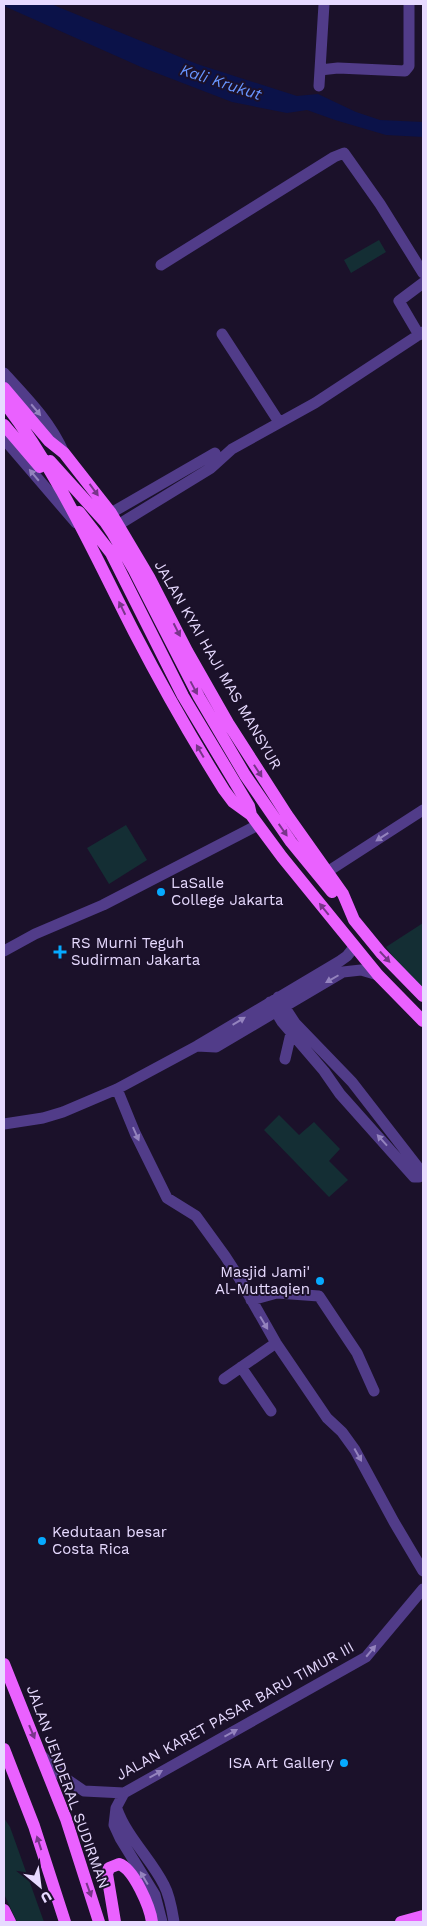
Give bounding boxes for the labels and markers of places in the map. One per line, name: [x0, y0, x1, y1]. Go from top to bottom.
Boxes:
place label: LaSalle College Jakarta: [171, 874, 284, 909]
marker: LaSalle College Jakarta: [155, 886, 167, 898]
place label: RS Murni Teguh Sudirman Jakarta: [71, 934, 201, 969]
marker: RS Murni Teguh Sudirman Jakarta: [53, 945, 67, 959]
place label: Masjid Jami' Al-Muttaqien: [215, 1263, 310, 1298]
marker: Masjid Jami' Al-Muttaqien: [314, 1275, 326, 1287]
place label: Kedutaan besar Costa Rica: [52, 1523, 167, 1558]
marker: Kedutaan besar Costa Rica: [36, 1535, 48, 1547]
place label: ISA Art Gallery: [228, 1754, 334, 1772]
marker: ISA Art Gallery: [338, 1757, 350, 1769]

